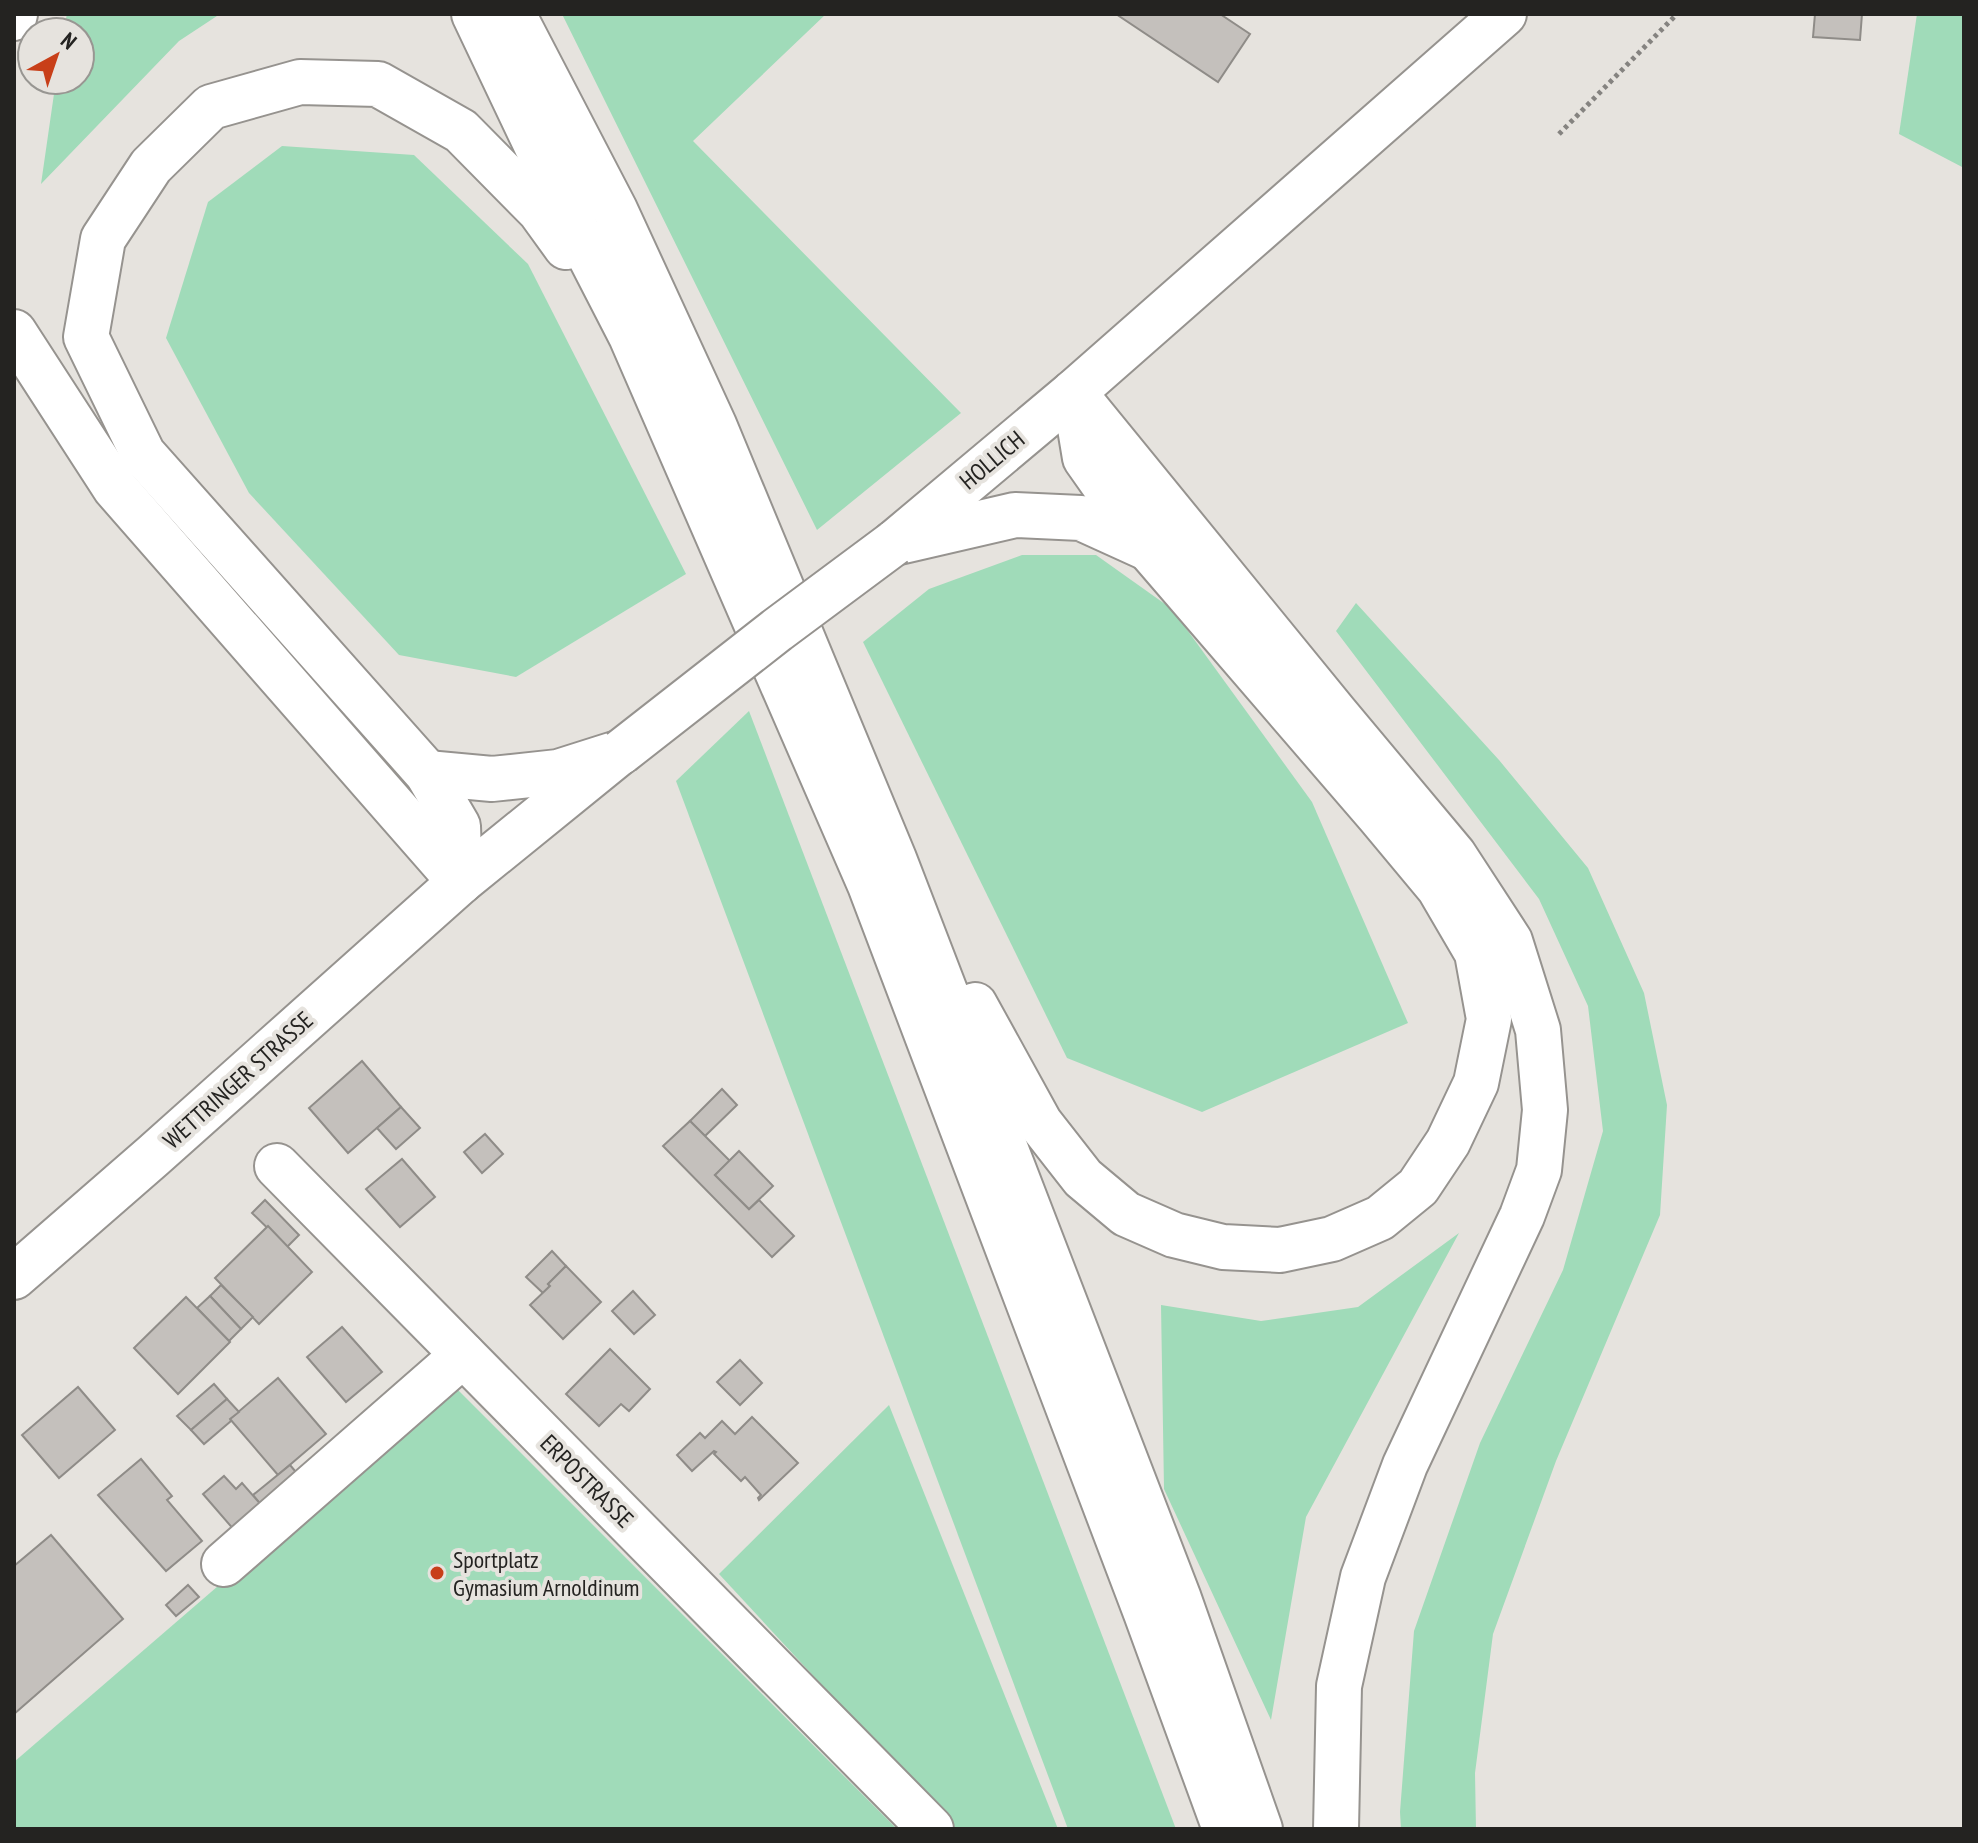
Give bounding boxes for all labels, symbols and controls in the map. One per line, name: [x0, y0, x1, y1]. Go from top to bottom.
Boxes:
north arrow: [16, 16, 96, 96]
text: N: [55, 26, 82, 55]
street label: HOLLICH: [953, 424, 1031, 496]
street label: WETTRINGER STRASSE: [157, 1004, 319, 1156]
street label: ERPOSTRASSE: [534, 1428, 640, 1534]
place label: Sportplatz Gymasium Arnoldinum: [453, 1544, 639, 1603]
marker: Sportplatz Gymasium Arnoldinum: [428, 1564, 446, 1582]

